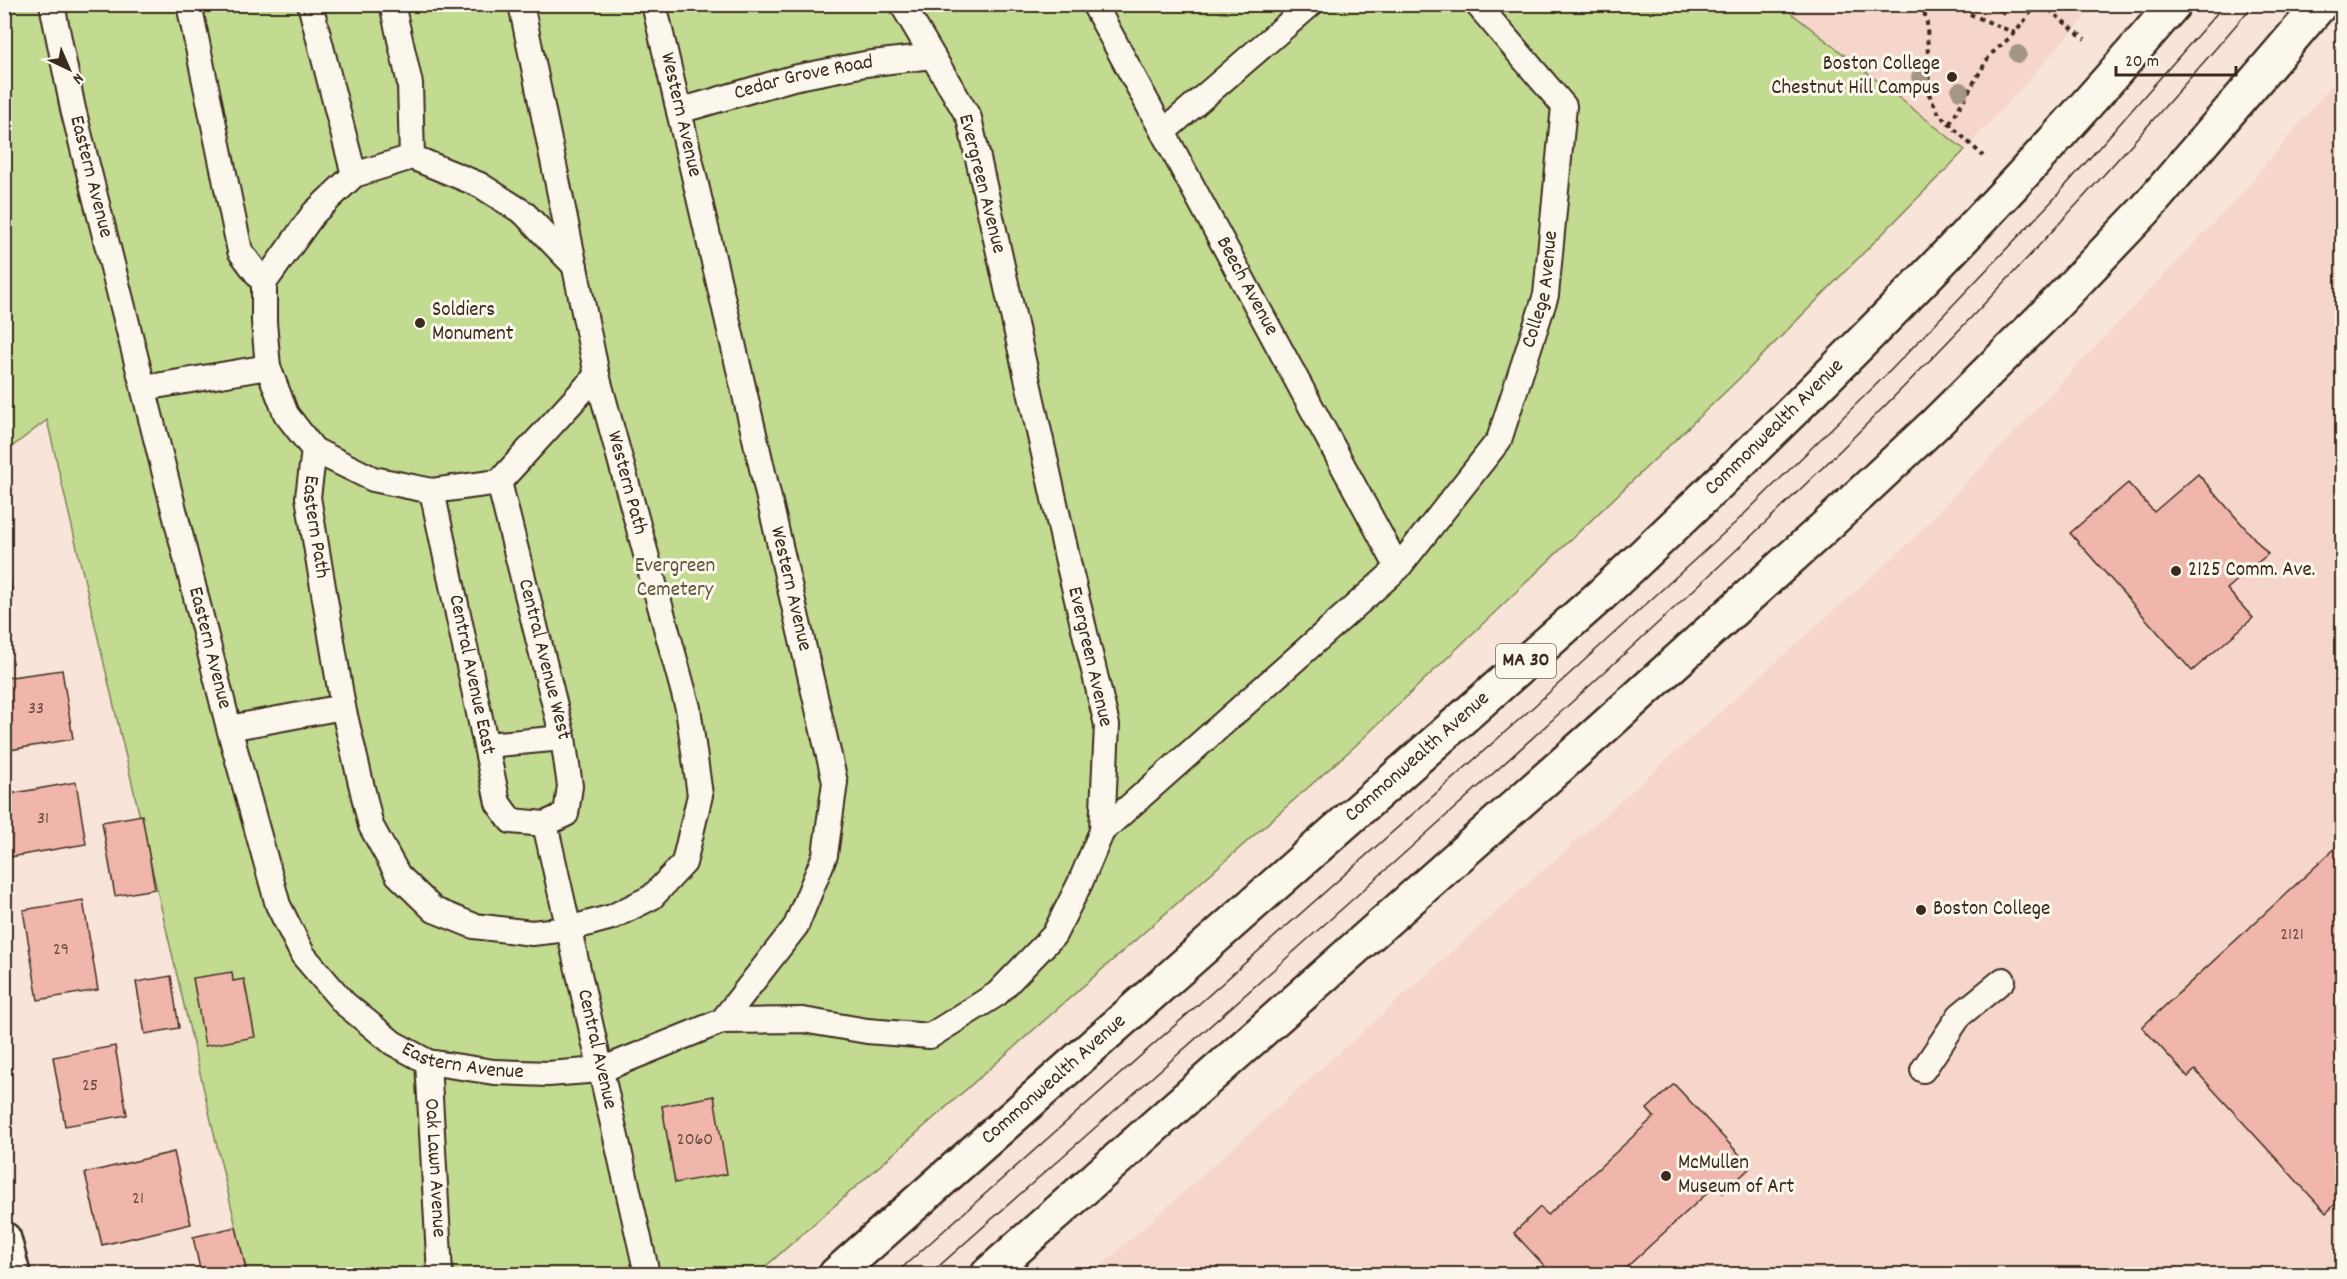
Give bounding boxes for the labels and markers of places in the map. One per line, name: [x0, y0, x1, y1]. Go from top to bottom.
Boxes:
place label: Boston College Chestnut Hill Campus: [1771, 50, 1940, 104]
marker: Boston College Chestnut Hill Campus: [1945, 70, 1959, 84]
place label: Soldiers Monument: [432, 296, 514, 350]
marker: Soldiers Monument: [413, 316, 427, 330]
place label: 2125 Comm. Ave.: [2188, 556, 2315, 586]
marker: 2125 Comm. Ave.: [2169, 564, 2183, 578]
place label: Boston College: [1933, 895, 2050, 925]
marker: Boston College: [1914, 903, 1928, 917]
place label: McMullen Museum of Art: [1678, 1149, 1795, 1203]
marker: McMullen Museum of Art: [1659, 1169, 1673, 1183]

